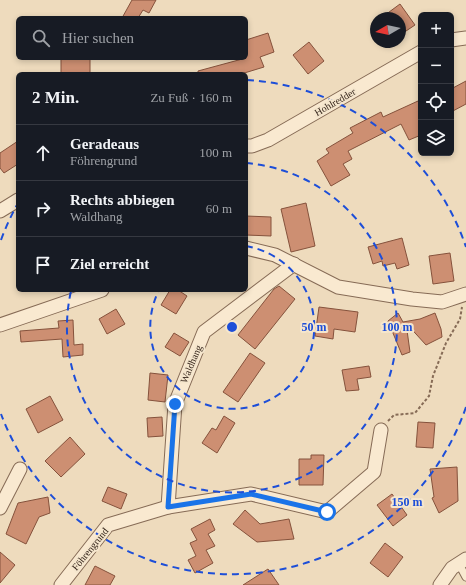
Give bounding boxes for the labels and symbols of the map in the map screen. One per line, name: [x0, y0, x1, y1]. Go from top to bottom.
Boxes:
north arrow: [370, 12, 406, 48]
street label: Hohlredder: [313, 86, 358, 118]
centre of rings: [225, 320, 239, 334]
text: 50 m: [302, 320, 327, 334]
text: 100 m: [382, 320, 413, 334]
street label: Waldhang: [178, 343, 204, 385]
route end: [166, 395, 184, 413]
text: 150 m: [392, 495, 423, 509]
route start: [318, 503, 336, 521]
street label: Föhrengrund: [69, 525, 111, 573]

